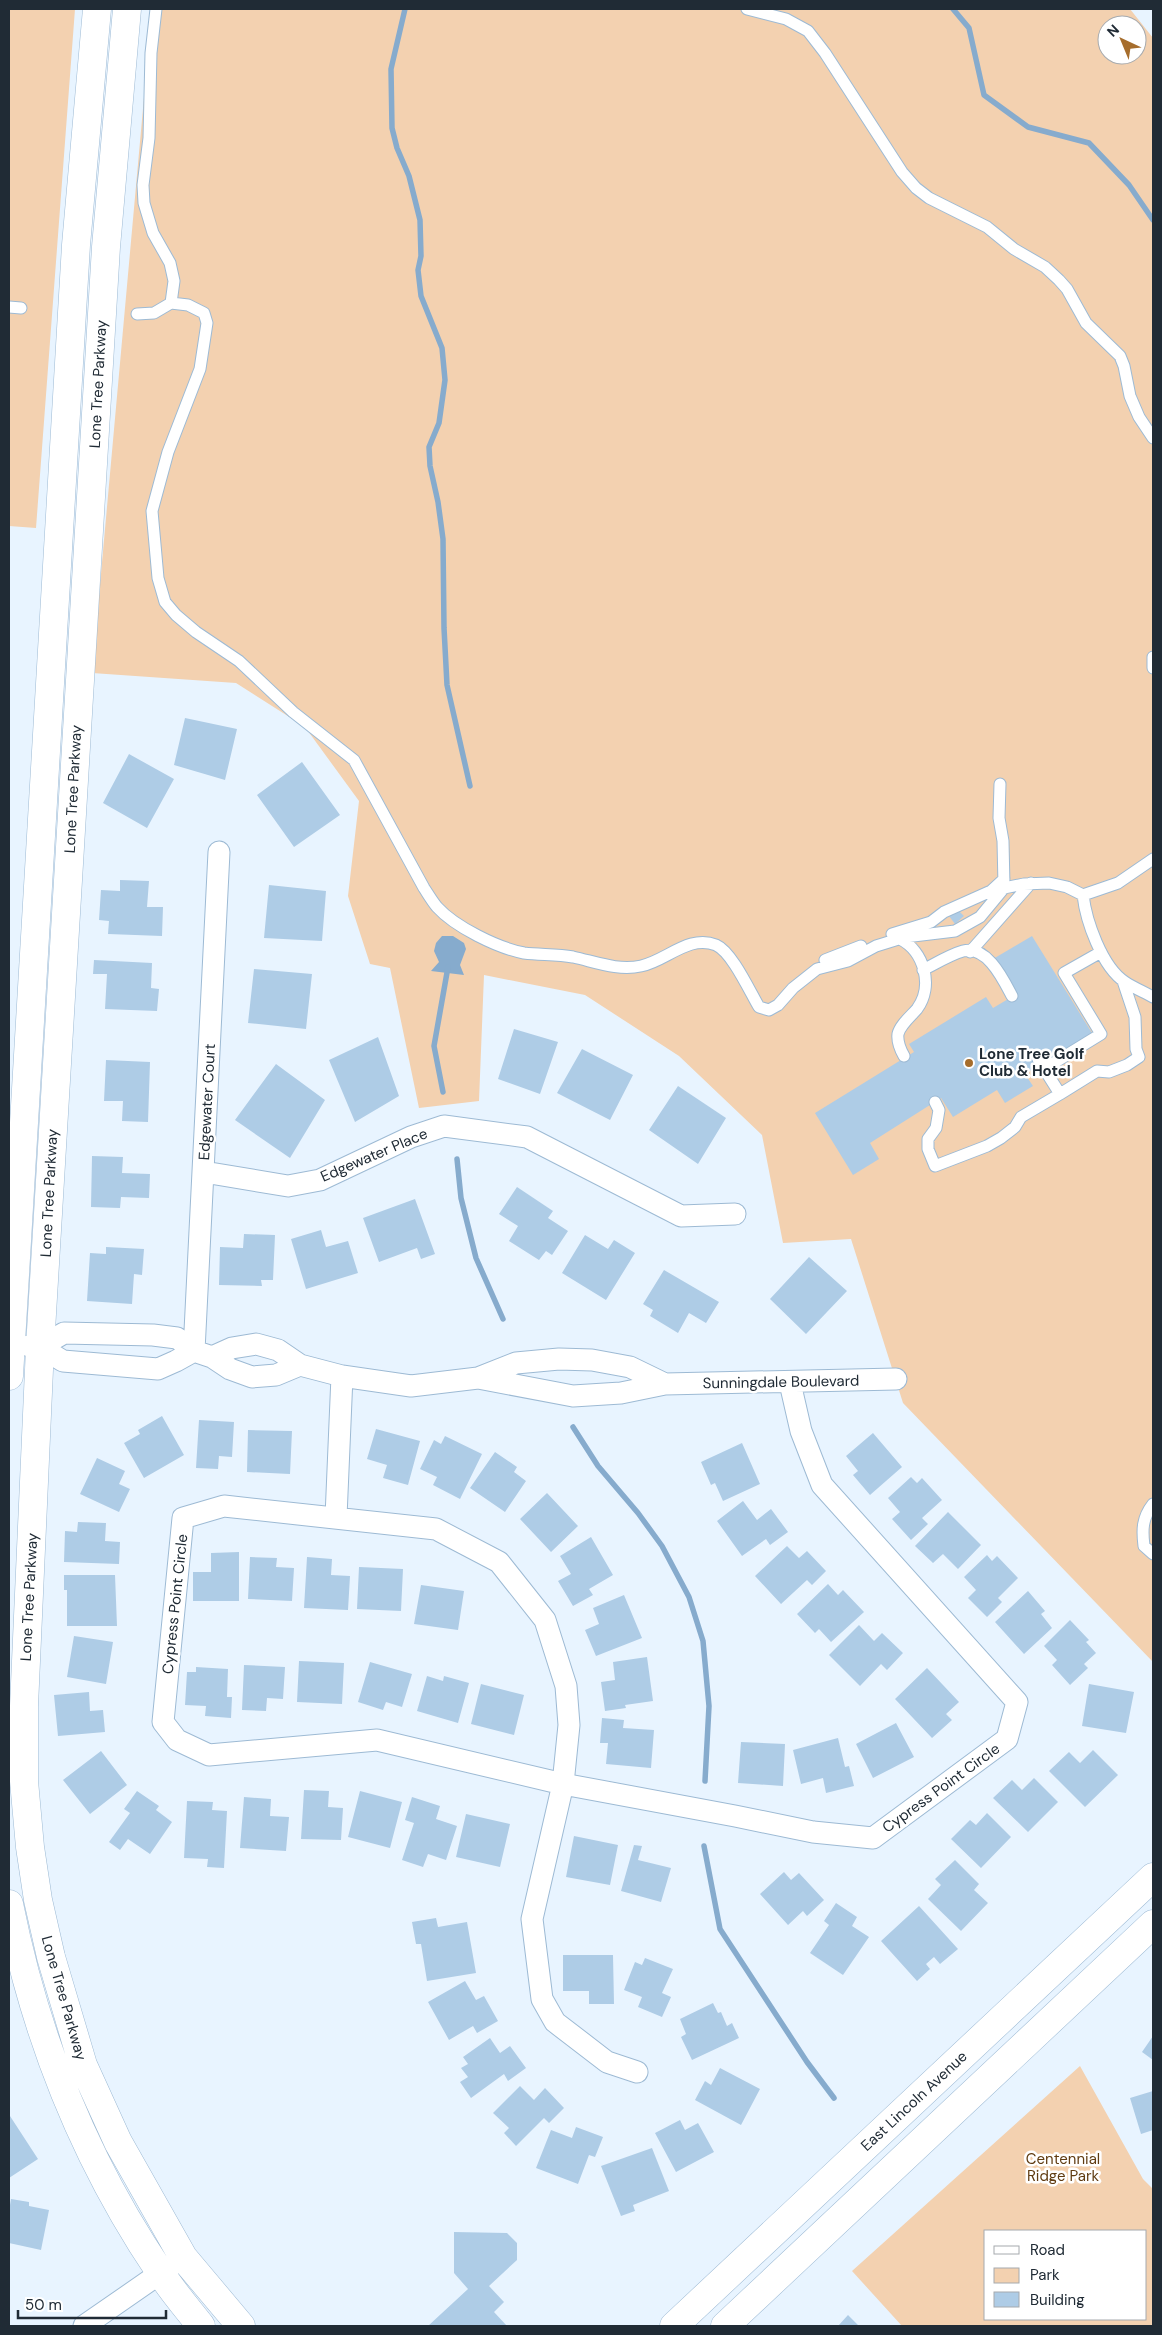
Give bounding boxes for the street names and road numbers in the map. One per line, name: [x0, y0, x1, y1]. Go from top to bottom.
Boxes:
street label: Lone Tree Parkway: [85, 319, 111, 449]
street label: Lone Tree Parkway: [60, 724, 86, 854]
street label: Edgewater Court: [194, 1043, 220, 1161]
street label: Edgewater Place: [317, 1123, 431, 1187]
street label: Lone Tree Parkway: [36, 1128, 62, 1258]
street label: Sunningdale Boulevard: [702, 1371, 860, 1393]
street label: Lone Tree Parkway: [16, 1532, 42, 1662]
street label: Cypress Point Circle: [158, 1533, 192, 1675]
street label: Cypress Point Circle: [878, 1739, 1004, 1837]
street label: Lone Tree Parkway: [37, 1933, 92, 2063]
street label: East Lincoln Avenue: [857, 2047, 971, 2155]

